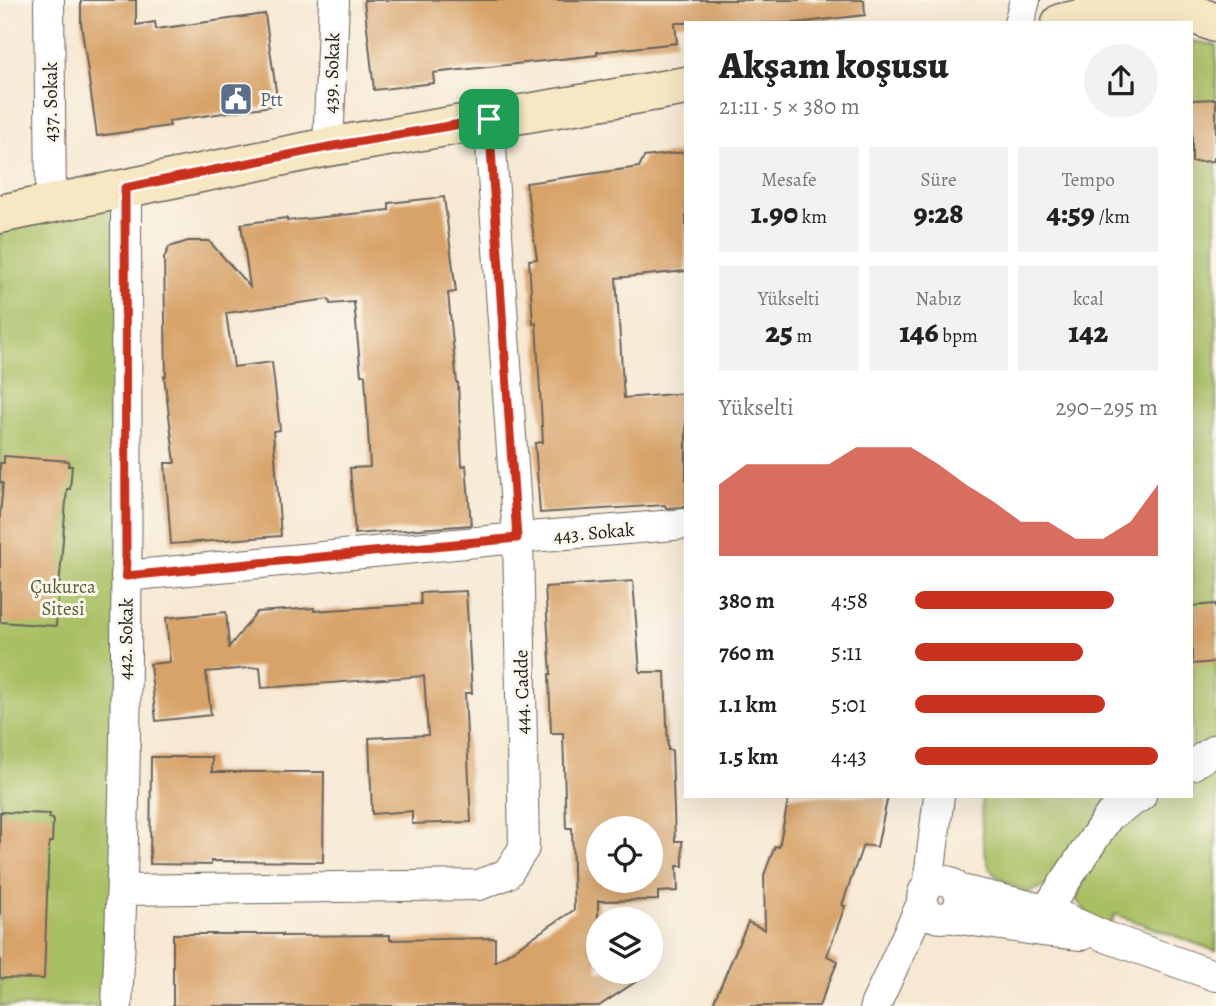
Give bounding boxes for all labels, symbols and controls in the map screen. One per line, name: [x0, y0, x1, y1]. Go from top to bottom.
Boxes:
street label: 439. Sokak: [318, 32, 346, 114]
text: Akşam koşusu: [719, 39, 949, 91]
button: share: [1084, 44, 1158, 118]
street label: 437. Sokak: [38, 61, 64, 142]
public building icon: Ptt: [217, 80, 255, 118]
place label: Ptt: [260, 87, 283, 113]
pin: [459, 89, 519, 149]
text: 21:11 · 5 × 380 m: [719, 91, 860, 122]
icon: arrive: [470, 100, 508, 138]
text: Mesafe: [761, 167, 816, 193]
text: Süre: [921, 167, 956, 193]
text: Tempo: [1062, 167, 1115, 193]
text: 1.90: [751, 193, 798, 233]
text: 9:28: [913, 193, 964, 233]
text: 4:59: [1046, 193, 1095, 233]
text: km: [798, 204, 827, 230]
text: /km: [1095, 204, 1130, 230]
text: Yükselti: [758, 286, 820, 312]
text: Nabız: [916, 286, 961, 312]
text: kcal: [1073, 286, 1103, 312]
text: 25: [765, 312, 793, 352]
text: 146: [899, 312, 939, 352]
text: 142: [1068, 312, 1108, 352]
text: m: [793, 323, 812, 349]
text: bpm: [939, 323, 978, 349]
text: Yükselti: [719, 392, 794, 423]
text: 290–295 m: [1055, 392, 1158, 423]
street label: 443. Sokak: [553, 516, 636, 549]
park label: Çukurca Sitesi: [30, 574, 96, 622]
text: 380 m: [719, 585, 775, 616]
text: 4:58: [831, 585, 868, 616]
street label: 442. Sokak: [112, 597, 140, 680]
text: 760 m: [719, 637, 774, 668]
text: 5:11: [831, 637, 862, 668]
street label: 444. Cadde: [508, 649, 536, 735]
text: 1.1 km: [719, 689, 777, 720]
text: 5:01: [831, 689, 867, 720]
text: 1.5 km: [719, 741, 779, 772]
text: 4:43: [831, 741, 867, 772]
map controls: [586, 816, 663, 984]
button: locate: [586, 816, 663, 893]
button: layers: [586, 907, 663, 984]

